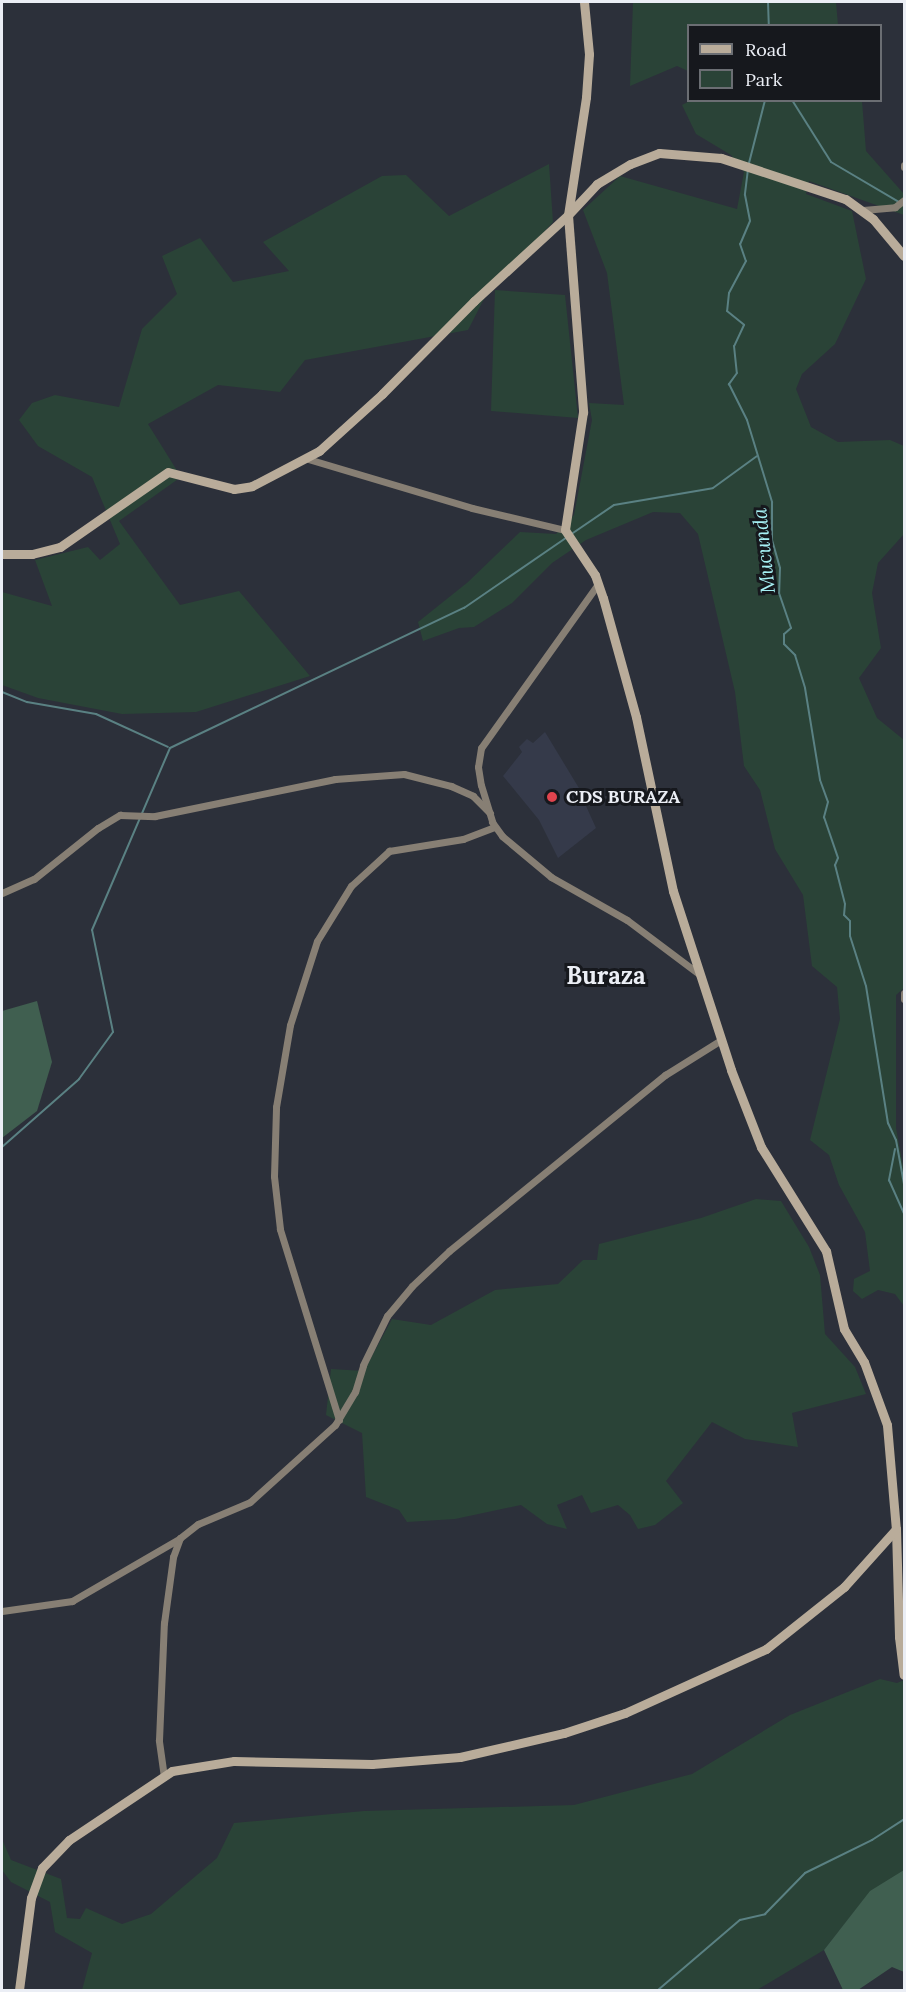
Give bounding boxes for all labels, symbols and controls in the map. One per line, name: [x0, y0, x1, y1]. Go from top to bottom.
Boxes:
legend: [687, 24, 882, 102]
text: Road: [745, 38, 787, 61]
text: Park: [745, 68, 782, 91]
water label: Mucunda: [747, 507, 779, 595]
place label: CDS BURAZA: [566, 786, 680, 808]
marker: CDS BURAZA: [543, 788, 561, 806]
district label: Buraza: [566, 962, 646, 990]

